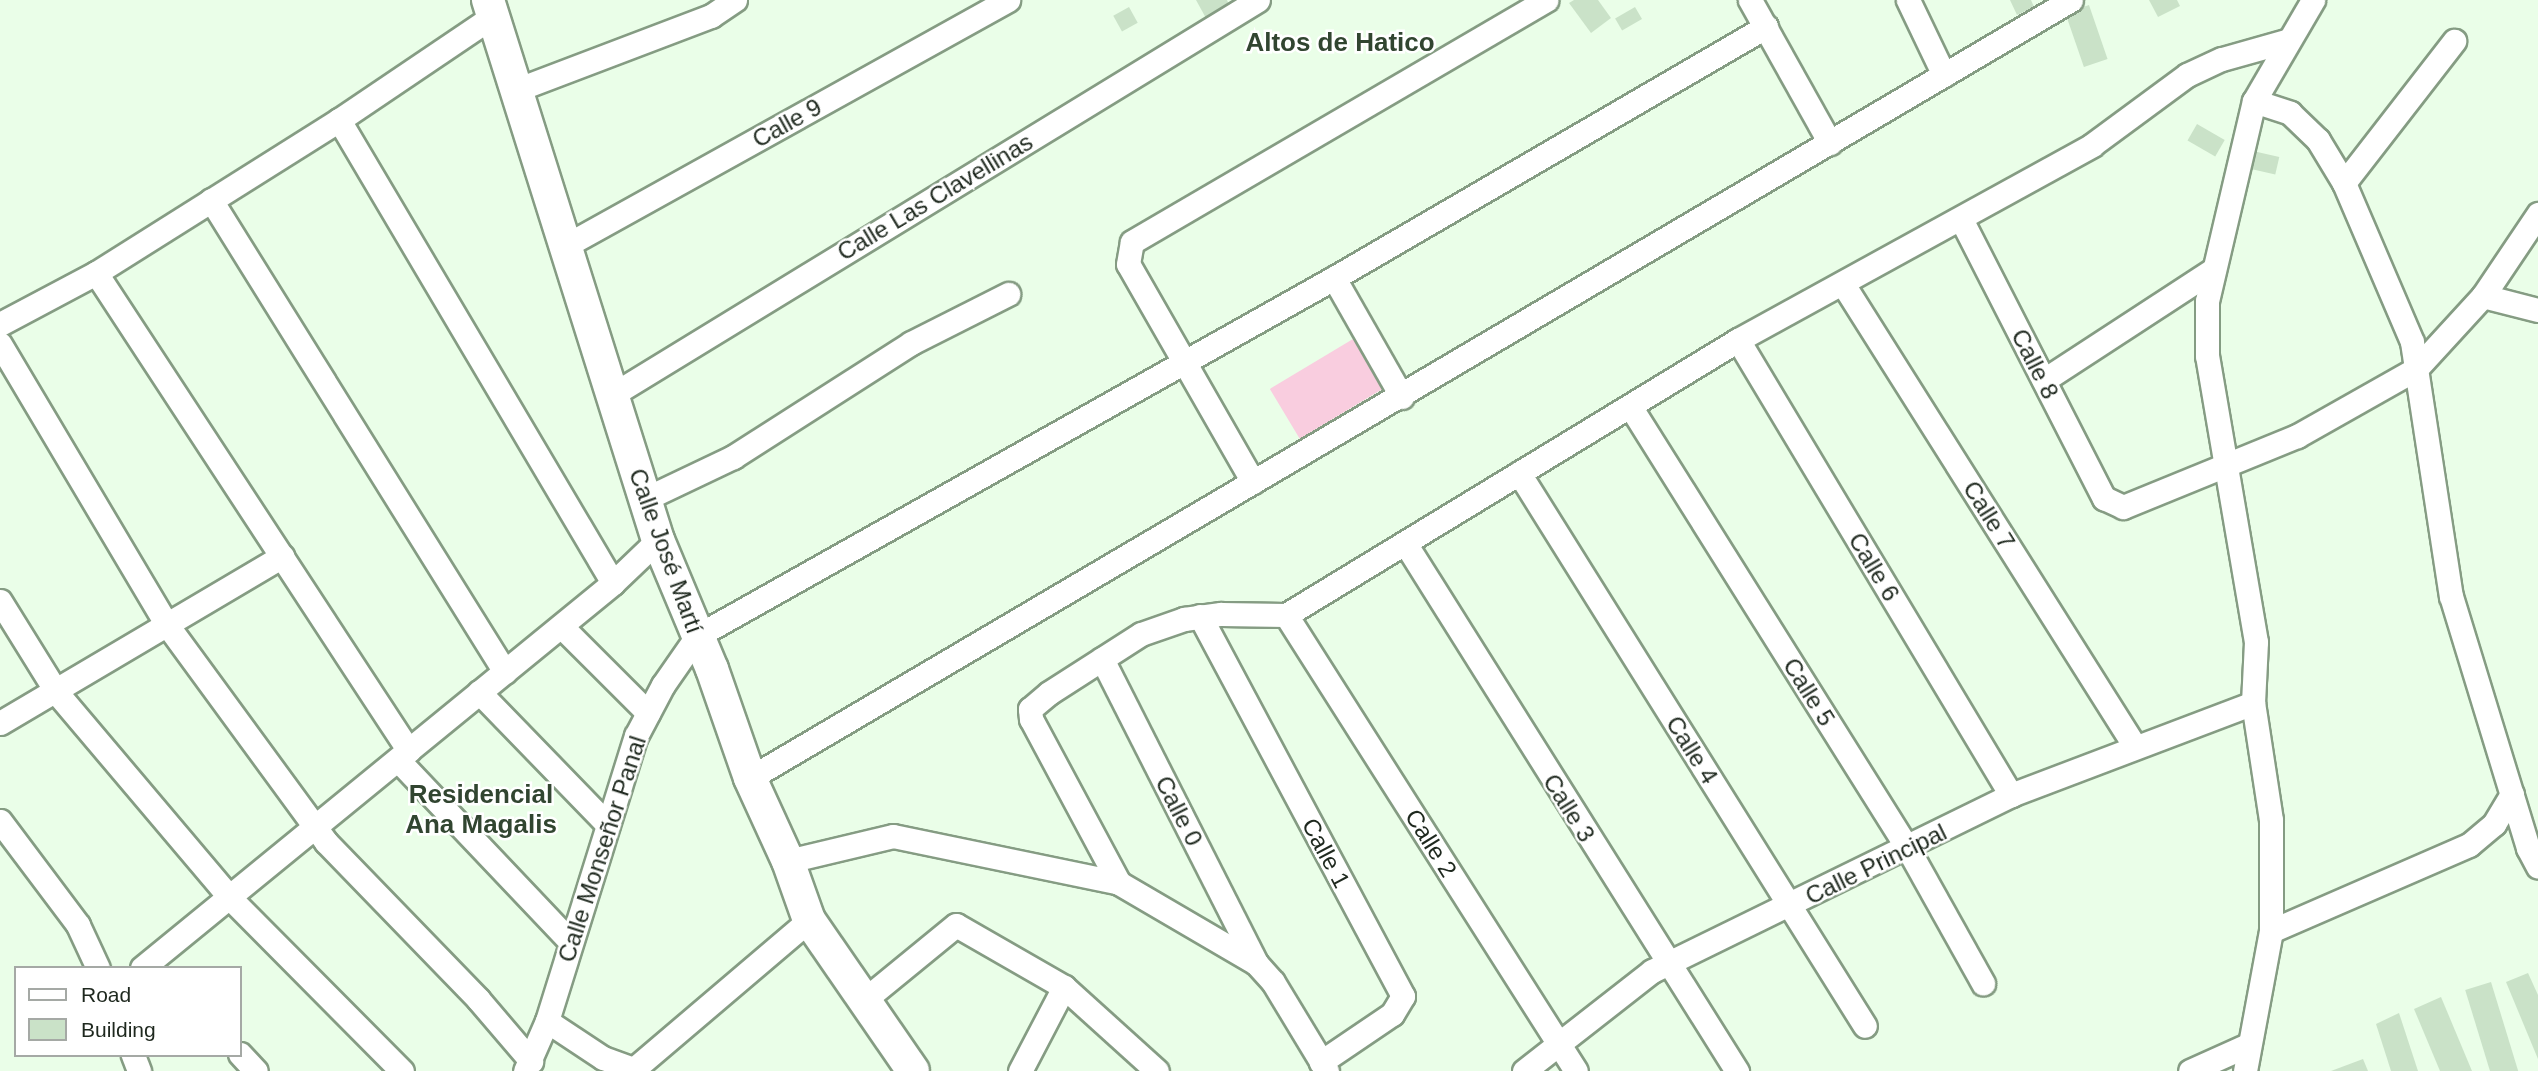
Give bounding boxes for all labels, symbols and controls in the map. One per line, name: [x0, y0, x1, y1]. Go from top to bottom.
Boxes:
district label: Altos de Hatico: [1245, 27, 1435, 59]
street label: Calle 9: [747, 92, 827, 154]
street label: Calle Las Clavellinas: [832, 127, 1038, 267]
street label: Calle 8: [2005, 324, 2065, 404]
street label: Calle José Martí: [623, 465, 709, 637]
street label: Calle 7: [1957, 476, 2021, 554]
street label: Calle 6: [1842, 528, 1906, 606]
street label: Calle 5: [1777, 653, 1841, 731]
street label: Calle 4: [1660, 711, 1724, 789]
street label: Calle Monseñor Panal: [552, 732, 652, 966]
street label: Calle 3: [1537, 769, 1601, 847]
street label: Calle 0: [1149, 771, 1209, 851]
district label: Residencial Ana Magalis: [405, 779, 557, 840]
street label: Calle 2: [1399, 804, 1463, 882]
street label: Calle 1: [1296, 813, 1356, 893]
street label: Calle Principal: [1801, 817, 1951, 911]
legend: [14, 966, 242, 1057]
text: Road: [81, 983, 131, 1006]
text: Building: [81, 1018, 156, 1041]

